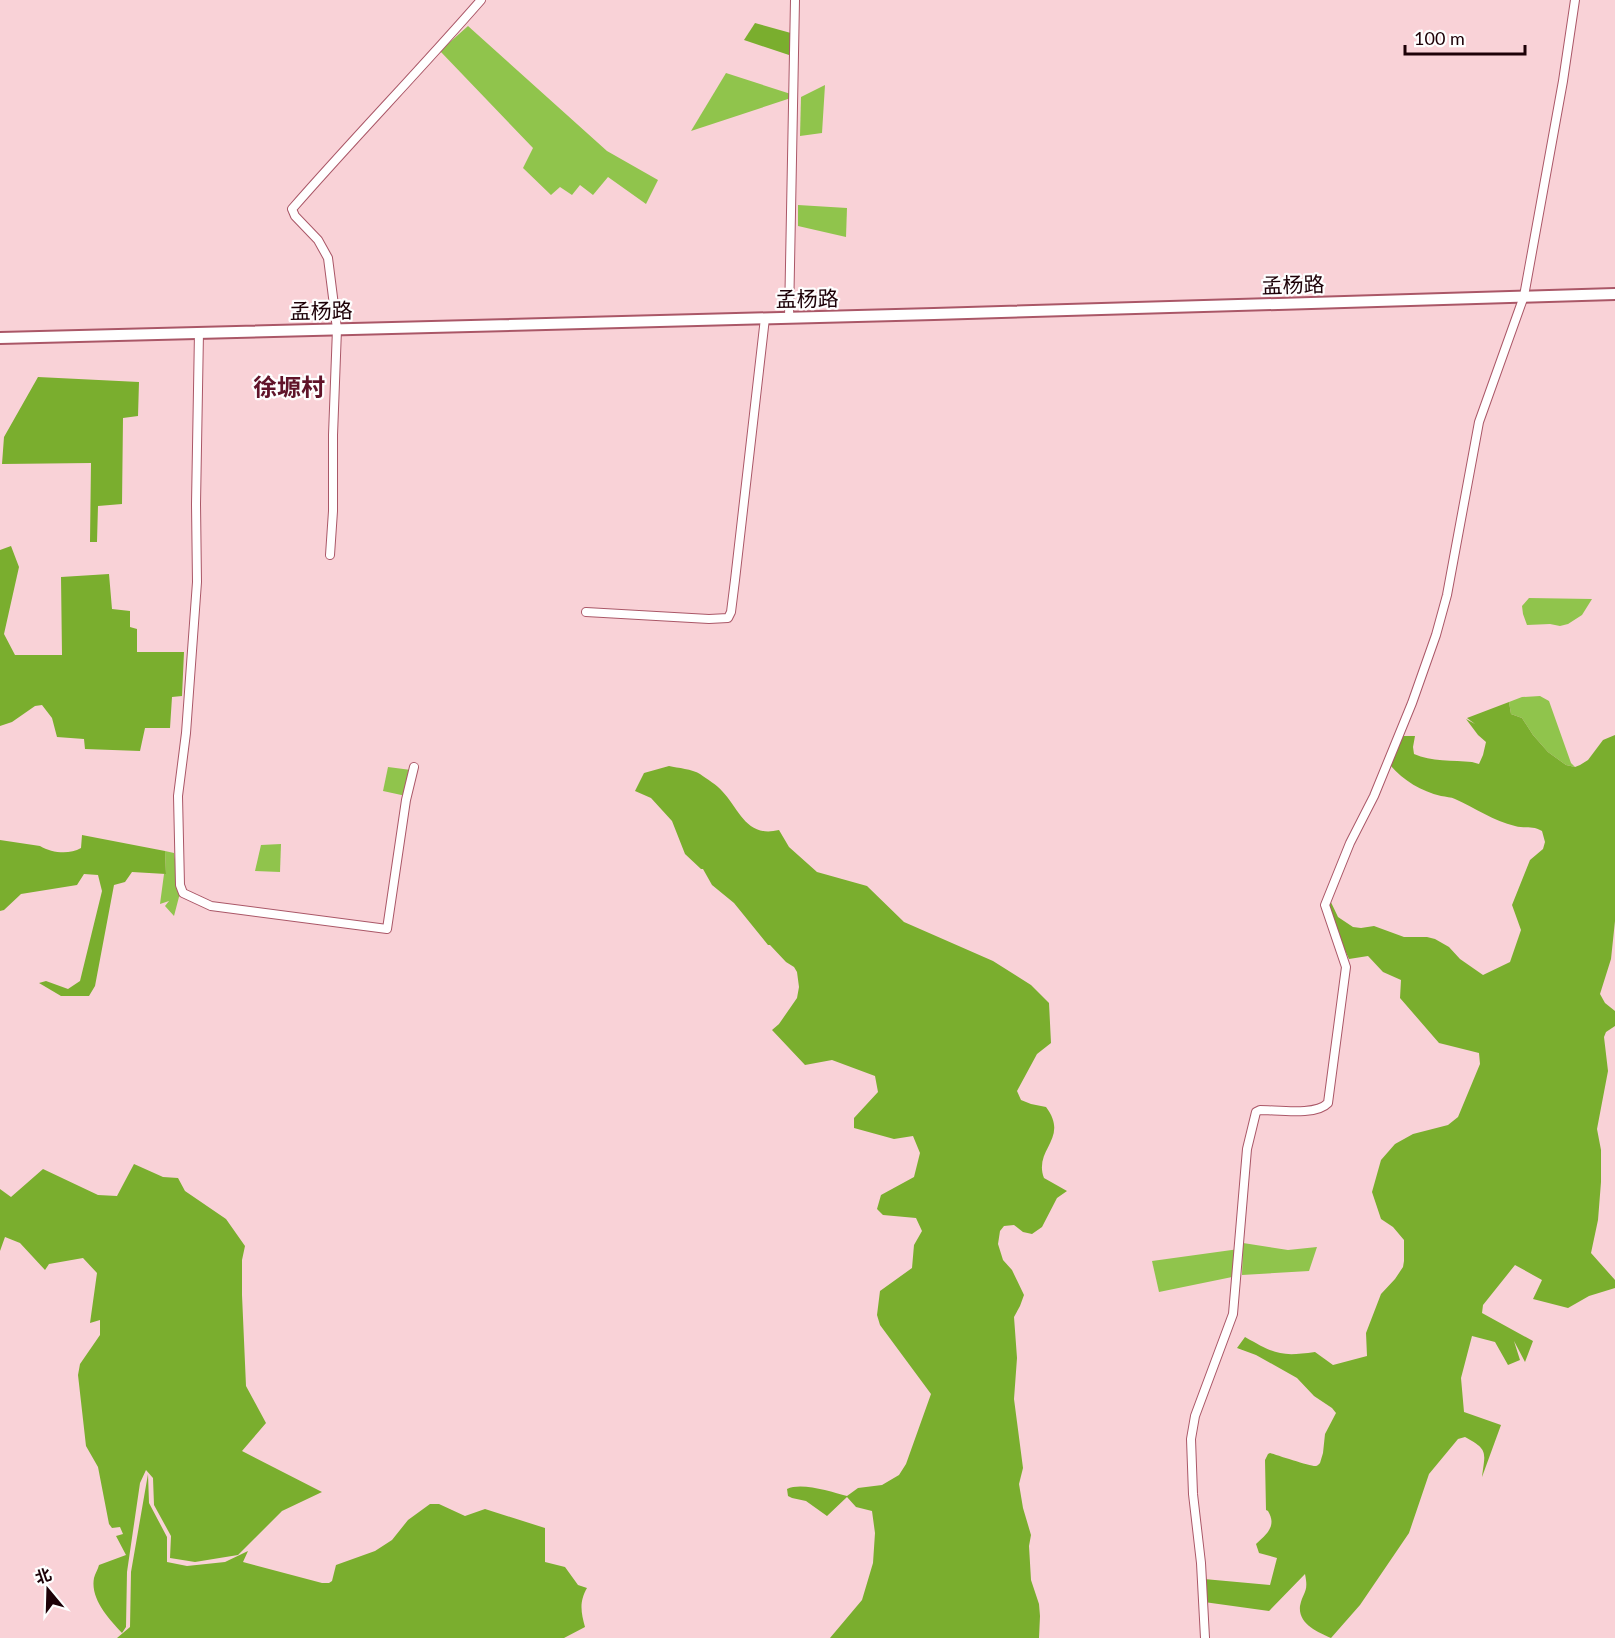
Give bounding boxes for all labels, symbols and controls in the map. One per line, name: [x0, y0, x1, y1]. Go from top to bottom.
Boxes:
scale bar: [1405, 18, 1525, 56]
text: 100 m: [1414, 27, 1465, 49]
street label: 孟杨路: [1261, 270, 1325, 298]
street label: 孟杨路: [775, 285, 839, 311]
street label: 孟杨路: [289, 297, 353, 323]
district label: 徐塬村: [253, 372, 325, 401]
north arrow: [18, 1560, 78, 1620]
text: 北: [32, 1564, 54, 1587]

